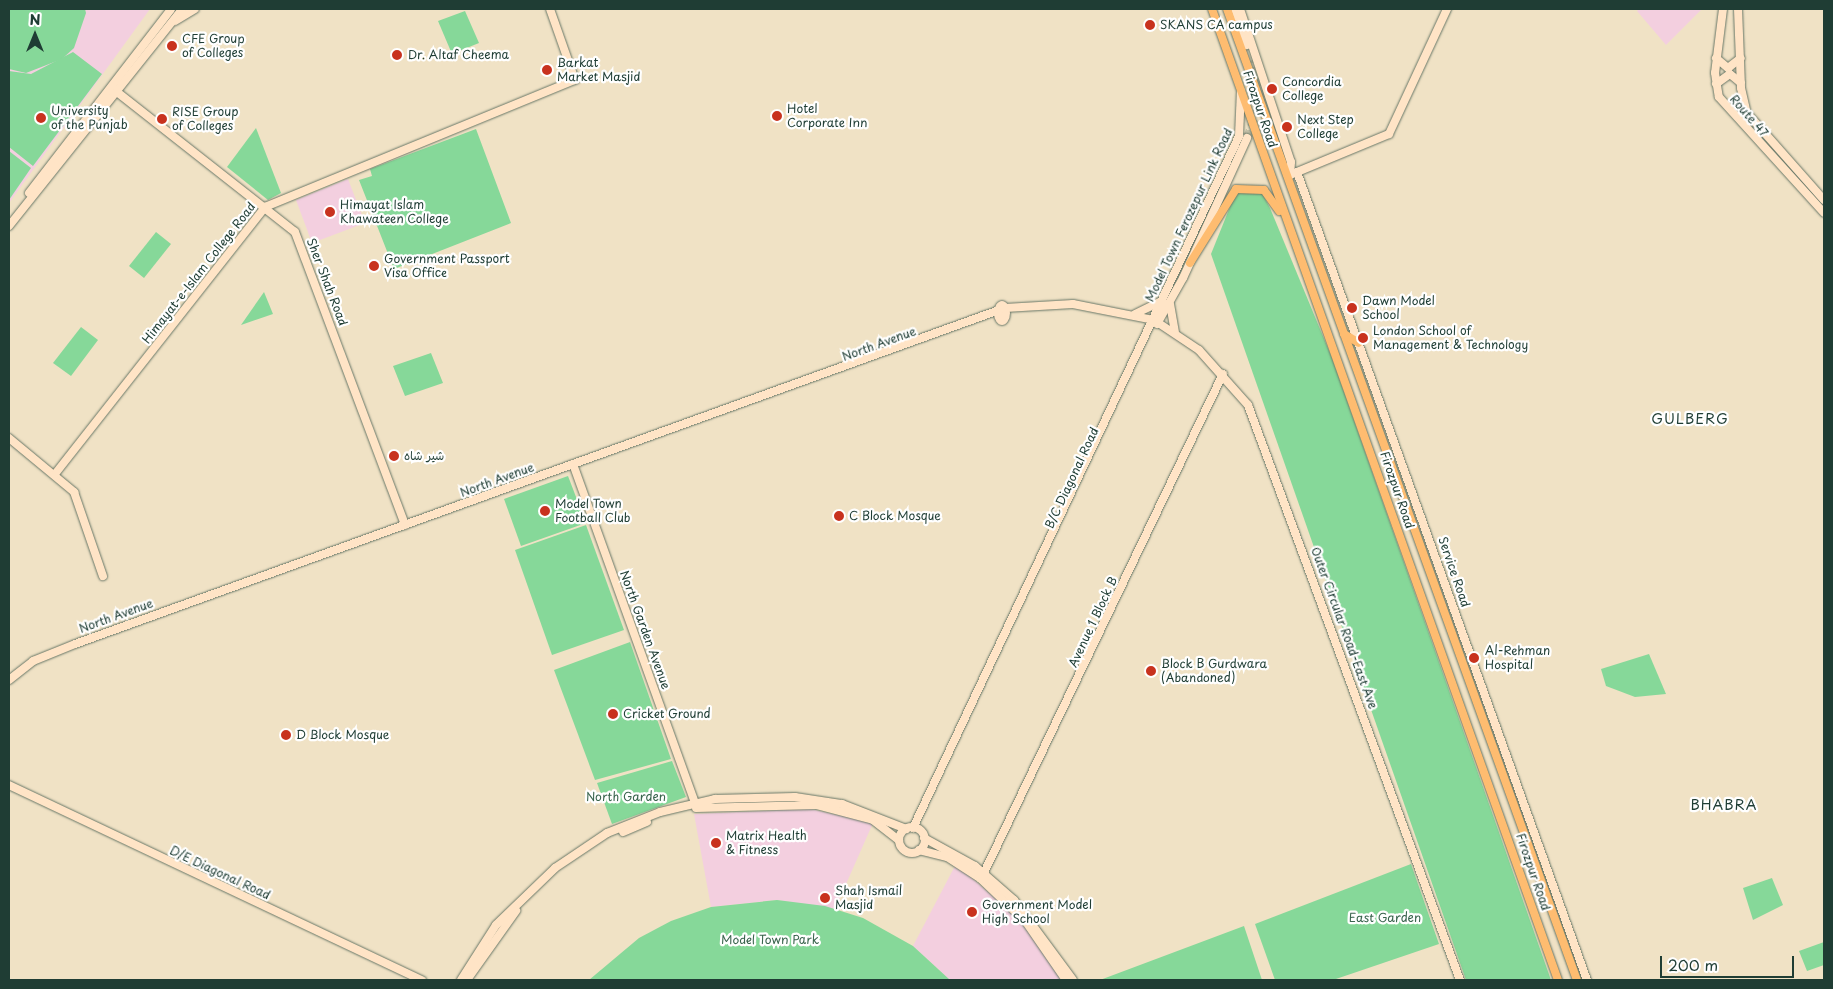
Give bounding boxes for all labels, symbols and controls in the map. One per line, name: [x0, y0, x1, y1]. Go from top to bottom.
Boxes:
text: N: [29, 9, 41, 30]
north arrow: [10, 10, 60, 60]
place label: SKANS CA campus: [1160, 18, 1273, 32]
marker: SKANS CA campus: [1144, 19, 1156, 31]
place label: CFE Group of Colleges: [182, 32, 246, 60]
marker: CFE Group of Colleges: [166, 40, 178, 52]
marker: Dr. Altaf Cheema: [390, 48, 404, 62]
place label: Dr. Altaf Cheema: [408, 48, 510, 62]
place label: Barkat Market Masjid: [557, 56, 641, 84]
marker: Barkat Market Masjid: [541, 64, 553, 76]
street label: Firozpur Road: [1240, 68, 1280, 150]
place label: Concordia College: [1282, 75, 1342, 103]
marker: Concordia College: [1266, 83, 1278, 95]
street label: Route 47: [1727, 92, 1771, 140]
place label: Hotel Corporate Inn: [787, 102, 867, 130]
place label: University of the Punjab: [51, 104, 128, 132]
place label: RISE Group of Colleges: [172, 105, 239, 133]
marker: Hotel Corporate Inn: [771, 110, 783, 122]
marker: University of the Punjab: [35, 112, 47, 124]
marker: RISE Group of Colleges: [156, 113, 168, 125]
place label: Next Step College: [1297, 113, 1354, 141]
marker: Next Step College: [1281, 121, 1293, 133]
street label: Model Town Ferozepur Link Road: [1142, 126, 1236, 304]
place label: Himayat Islam Khawateen College: [340, 198, 450, 226]
street label: Himayat-e-Islam College Road: [139, 199, 259, 347]
marker: Himayat Islam Khawateen College: [324, 206, 336, 218]
street label: Sher Shah Road: [304, 236, 350, 328]
place label: Government Passport Visa Office: [384, 252, 509, 280]
marker: Government Passport Visa Office: [368, 260, 380, 272]
place label: Dawn Model School: [1362, 294, 1434, 322]
marker: Dawn Model School: [1346, 302, 1358, 314]
street label: North Avenue: [840, 324, 918, 364]
place label: London School of Management & Technology: [1373, 324, 1528, 352]
marker: London School of Management & Technology: [1357, 332, 1369, 344]
district label: GULBERG: [1651, 411, 1729, 427]
street label: B/C Diagonal Road: [1042, 425, 1102, 531]
place label: شیر شاہ: [404, 449, 444, 463]
street label: Firozpur Road: [1377, 449, 1417, 531]
marker: شیر شاہ: [388, 450, 400, 462]
street label: North Avenue: [458, 460, 536, 500]
place label: Model Town Football Club: [555, 497, 631, 525]
marker: Model Town Football Club: [539, 505, 551, 517]
place label: C Block Mosque: [849, 509, 941, 523]
marker: C Block Mosque: [833, 510, 845, 522]
street label: Service Road: [1435, 535, 1473, 609]
street label: Outer Circular Road-East Ave: [1308, 544, 1380, 712]
street label: North Garden Avenue: [617, 569, 673, 691]
street label: Avenue 1 Block B: [1066, 575, 1120, 669]
street label: North Avenue: [77, 596, 155, 636]
place label: Al-Rehman Hospital: [1485, 644, 1550, 672]
marker: Al-Rehman Hospital: [1467, 651, 1481, 665]
place label: Block B Gurdwara (Abandoned): [1161, 657, 1267, 685]
marker: Block B Gurdwara (Abandoned): [1145, 665, 1157, 677]
place label: Cricket Ground: [623, 707, 712, 721]
marker: Cricket Ground: [607, 708, 619, 720]
place label: D Block Mosque: [296, 728, 389, 742]
marker: D Block Mosque: [280, 729, 292, 741]
park label: North Garden: [586, 790, 666, 804]
district label: BHABRA: [1689, 797, 1759, 813]
place label: Matrix Health & Fitness: [726, 829, 807, 857]
street label: Firozpur Road: [1513, 831, 1553, 913]
marker: Matrix Health & Fitness: [710, 837, 722, 849]
street label: D/E Diagonal Road: [167, 843, 273, 903]
place label: Shah Ismail Masjid: [835, 884, 903, 912]
marker: Shah Ismail Masjid: [819, 892, 831, 904]
place label: Government Model High School: [982, 898, 1092, 926]
marker: Government Model High School: [966, 906, 978, 918]
park label: East Garden: [1349, 911, 1421, 925]
park label: Model Town Park: [721, 933, 819, 947]
scale bar: [1663, 946, 1797, 978]
text: 200 m: [1668, 953, 1718, 976]

